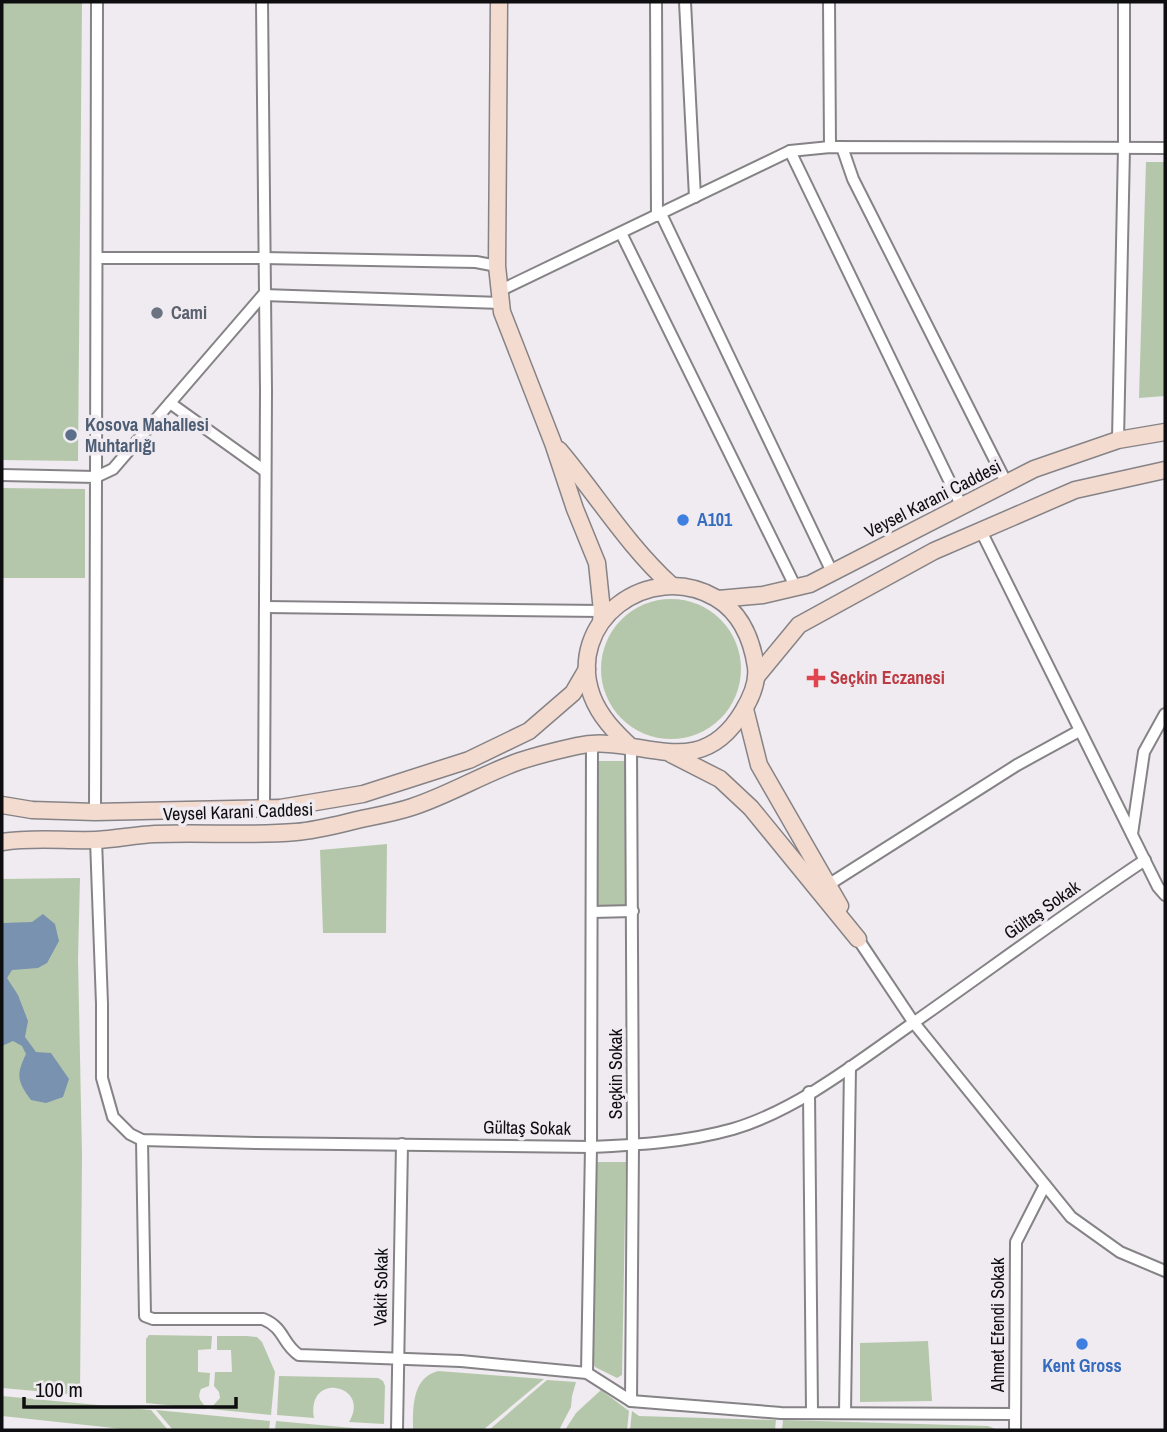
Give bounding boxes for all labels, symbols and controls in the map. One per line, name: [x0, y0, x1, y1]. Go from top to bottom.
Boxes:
place label: Cami: [171, 300, 207, 325]
marker: Cami: [149, 305, 165, 321]
place label: Kosova Mahallesi Muhtarlığı: [85, 412, 209, 458]
marker: Kosova Mahallesi Muhtarlığı: [63, 427, 79, 443]
street label: Veysel Karani Caddesi: [860, 453, 1005, 544]
place label: A101: [697, 507, 733, 532]
marker: A101: [675, 512, 691, 528]
place label: Seçkin Eczanesi: [830, 665, 945, 690]
marker: Seçkin Eczanesi: [808, 670, 824, 686]
street label: Veysel Karani Caddesi: [163, 796, 313, 827]
street label: Gültaş Sokak: [999, 874, 1085, 945]
street label: Seçkin Sokak: [603, 1028, 628, 1119]
street label: Gültaş Sokak: [483, 1114, 572, 1141]
street label: Vakit Sokak: [367, 1247, 394, 1326]
street label: Ahmet Efendi Sokak: [985, 1257, 1010, 1393]
marker: Kent Gross: [1074, 1336, 1090, 1352]
place label: Kent Gross: [1042, 1353, 1122, 1378]
scale bar: [24, 1366, 236, 1410]
text: 100 m: [35, 1375, 83, 1404]

